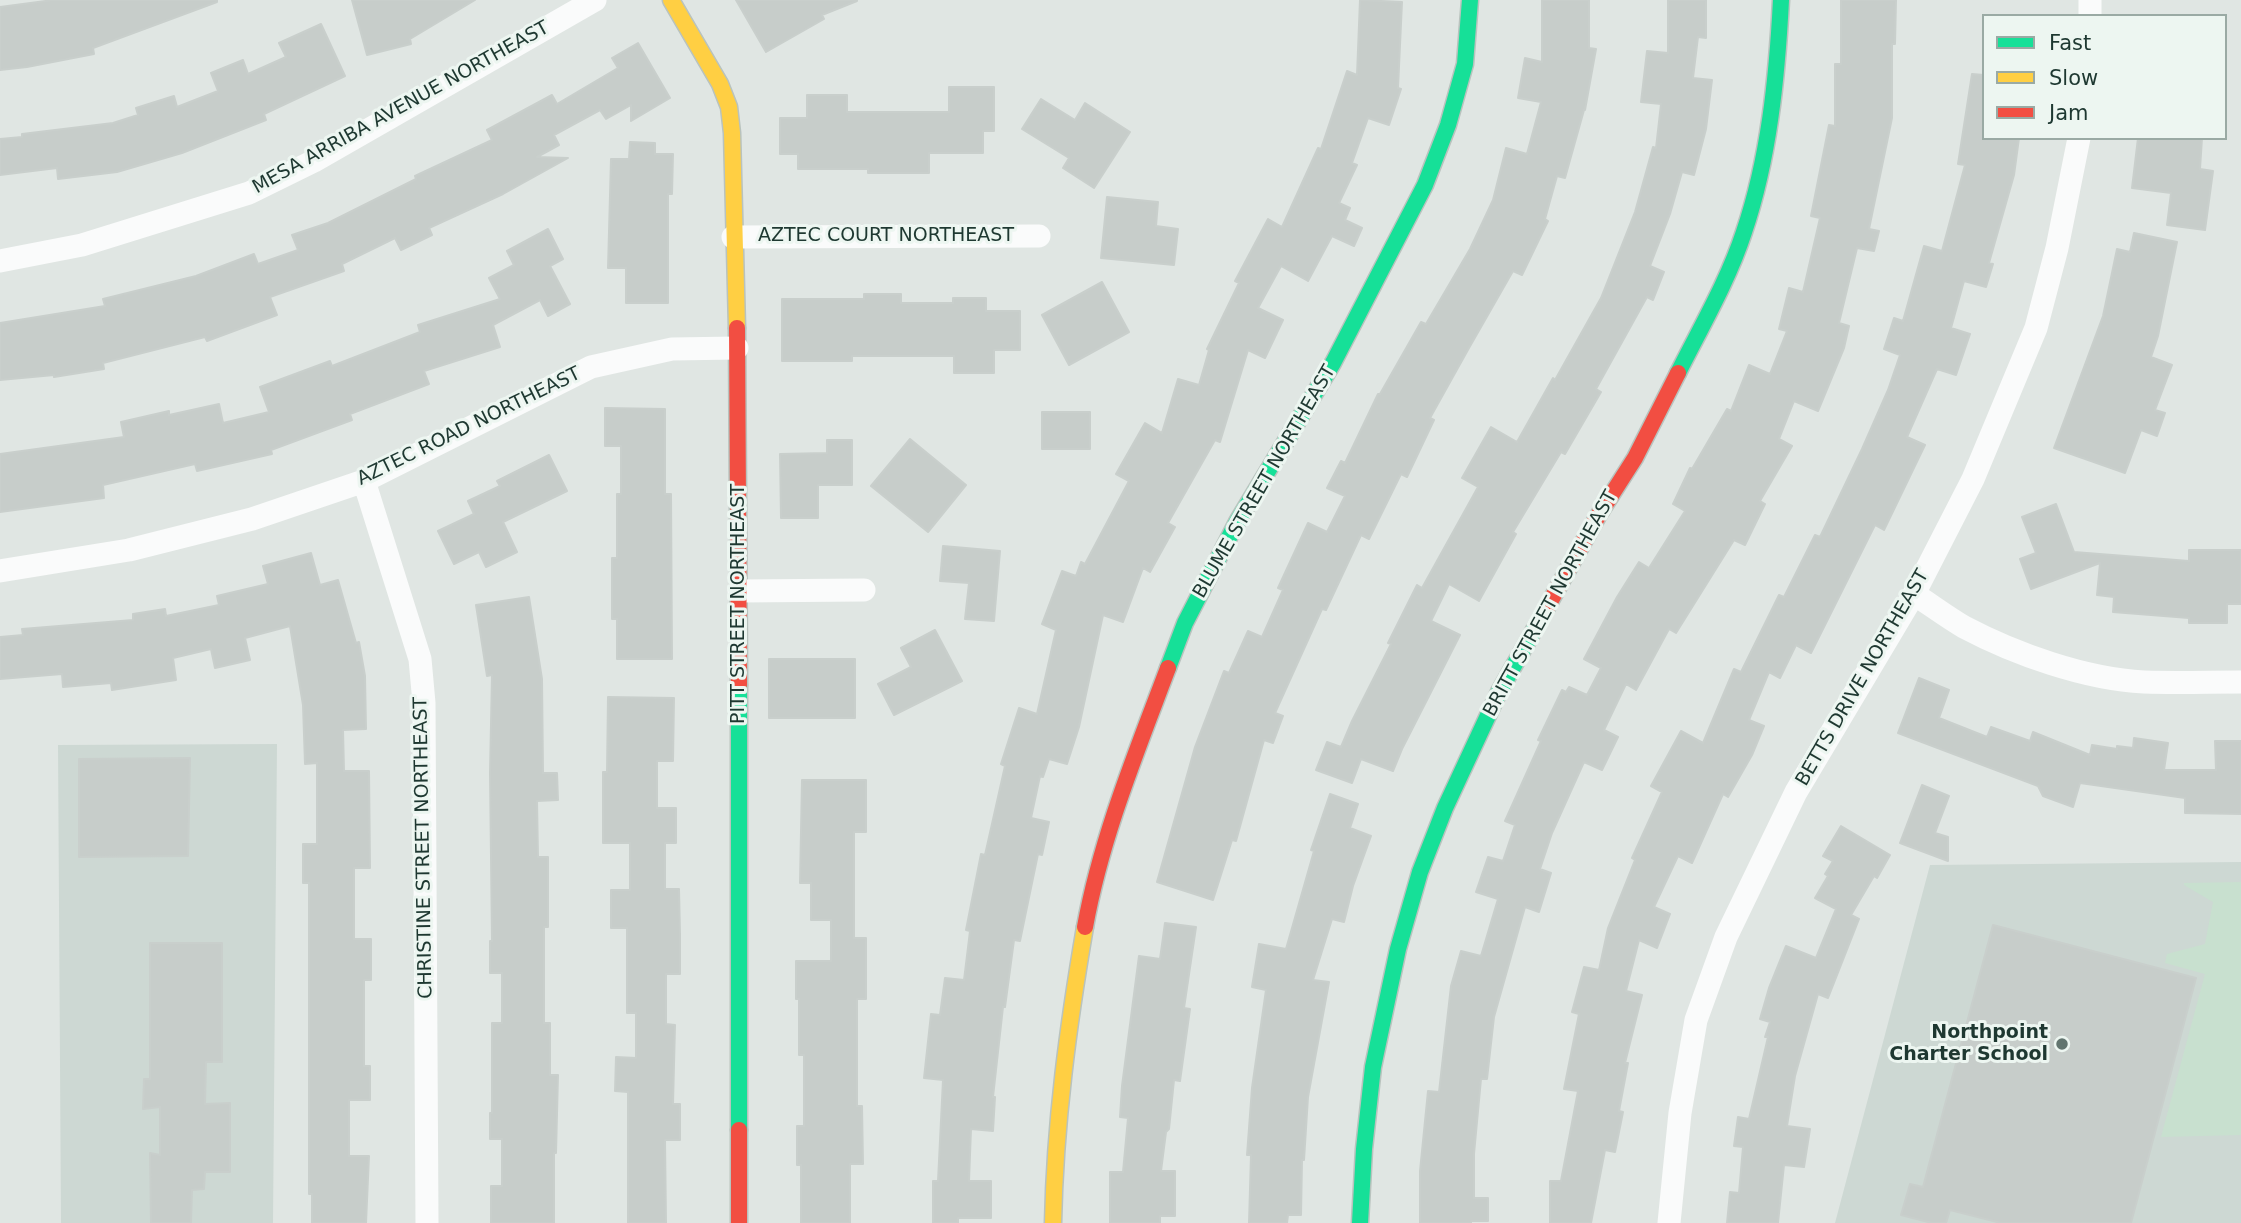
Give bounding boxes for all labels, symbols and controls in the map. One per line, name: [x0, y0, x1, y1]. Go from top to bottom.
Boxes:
legend: [1982, 14, 2227, 140]
street label: MESA ARRIBA AVENUE NORTHEAST: [249, 17, 553, 199]
text: Fast: [2049, 31, 2091, 55]
text: Slow: [2049, 66, 2098, 90]
text: Jam: [2049, 101, 2089, 125]
street label: AZTEC COURT NORTHEAST: [758, 225, 1014, 247]
street label: BLUME STREET NORTHEAST: [1189, 362, 1341, 602]
street label: AZTEC ROAD NORTHEAST: [353, 363, 585, 491]
street label: PITT STREET NORTHEAST: [728, 484, 750, 724]
street label: BRITT STREET NORTHEAST: [1479, 487, 1623, 721]
street label: BETTS DRIVE NORTHEAST: [1792, 566, 1934, 790]
street label: CHRISTINE STREET NORTHEAST: [410, 697, 438, 999]
place label: Northpoint Charter School: [1889, 1022, 2048, 1066]
marker: Northpoint Charter School: [2054, 1036, 2070, 1052]

